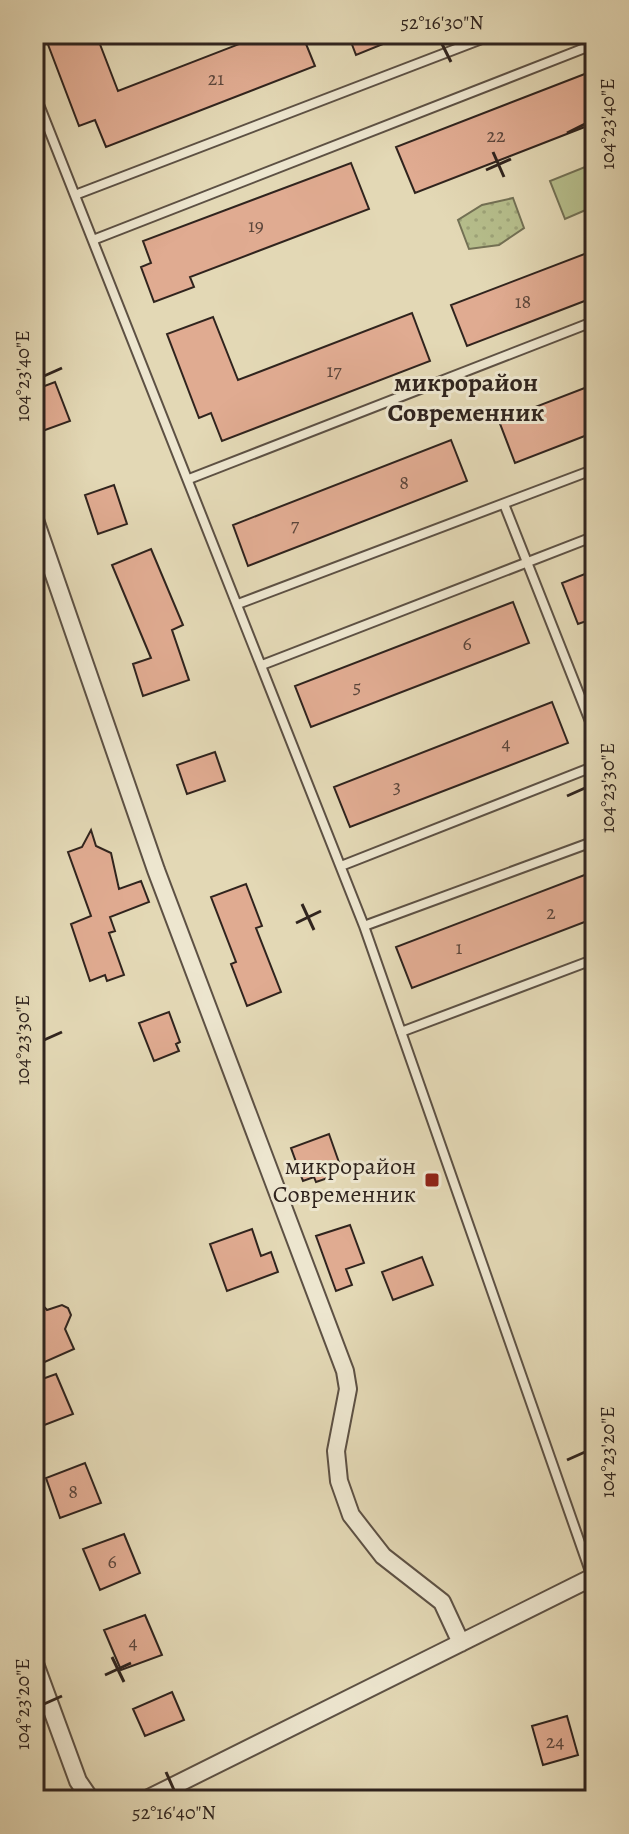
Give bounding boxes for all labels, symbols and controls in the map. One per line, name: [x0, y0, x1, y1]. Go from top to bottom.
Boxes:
text: 52°16'30"N: [400, 9, 484, 36]
house number: 21: [208, 65, 224, 92]
text: 104°23'40"E: [594, 78, 621, 170]
house number: 22: [487, 122, 506, 149]
house number: 19: [248, 212, 264, 239]
house number: 18: [515, 288, 531, 315]
text: 104°23'40"E: [9, 330, 36, 422]
house number: 17: [326, 357, 342, 384]
district label: микрорайон Современник: [387, 365, 545, 430]
house number: 8: [399, 469, 409, 496]
house number: 7: [291, 511, 300, 538]
house number: 6: [462, 630, 472, 657]
house number: 5: [353, 673, 361, 700]
house number: 4: [501, 730, 511, 757]
text: 104°23'30"E: [594, 743, 621, 833]
house number: 3: [393, 773, 401, 800]
house number: 2: [546, 899, 556, 926]
house number: 1: [456, 934, 463, 961]
text: 104°23'30"E: [9, 995, 36, 1085]
place label: микрорайон Современник: [273, 1150, 416, 1210]
marker: микрорайон Современник: [423, 1171, 441, 1189]
text: 104°23'20"E: [594, 1406, 621, 1498]
house number: 8: [68, 1478, 78, 1505]
house number: 6: [107, 1548, 117, 1575]
house number: 4: [128, 1629, 138, 1656]
text: 104°23'20"E: [9, 1658, 36, 1750]
house number: 24: [546, 1728, 564, 1755]
text: 52°16'40"N: [132, 1799, 216, 1826]

